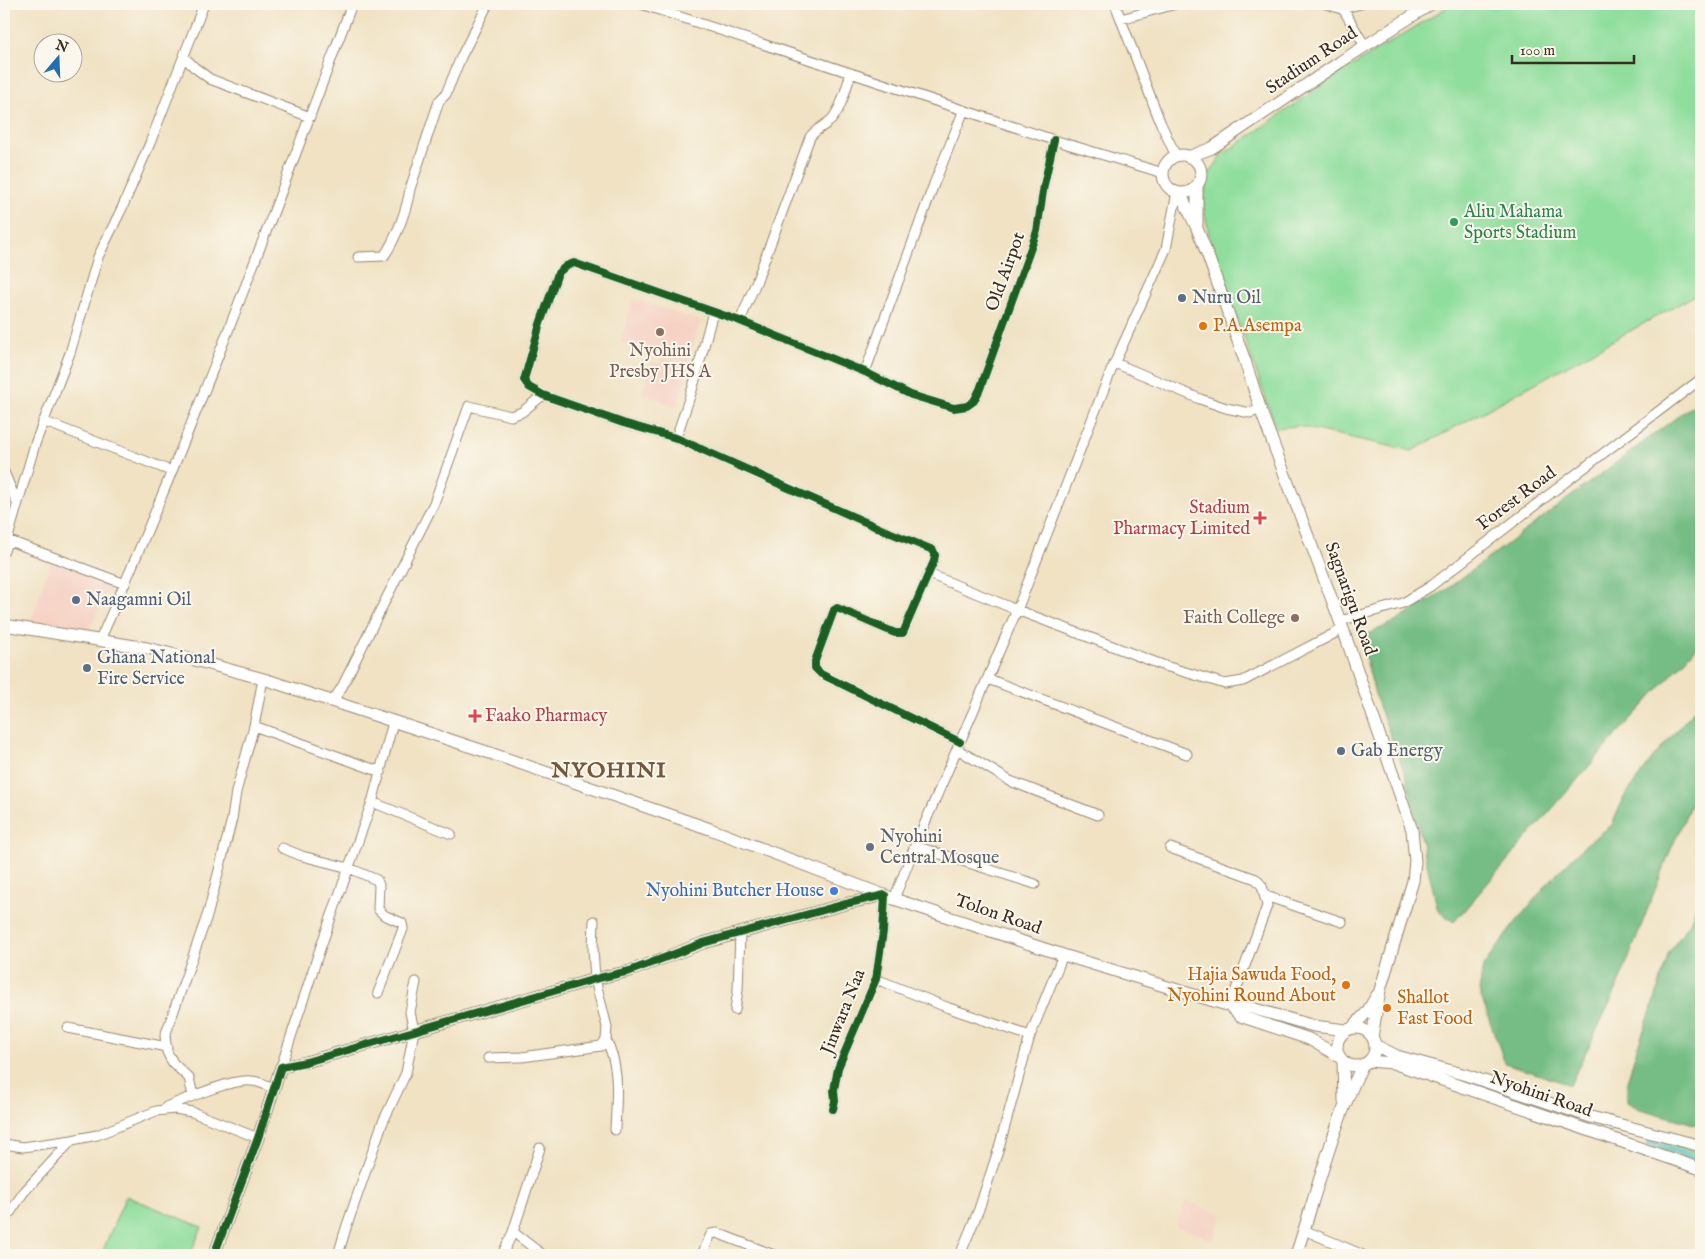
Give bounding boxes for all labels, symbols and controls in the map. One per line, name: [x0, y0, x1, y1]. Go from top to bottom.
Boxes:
street label: Stadium Road: [1262, 22, 1362, 100]
north arrow: [32, 32, 82, 82]
scale bar: [1512, 32, 1635, 64]
text: N: [52, 36, 71, 57]
text: 100 m: [1520, 41, 1556, 60]
place label: Aliu Mahama Sports Stadium: [1463, 201, 1577, 245]
marker: Aliu Mahama Sports Stadium: [1448, 216, 1460, 228]
street label: Old Airpot: [981, 229, 1031, 315]
place label: Nuru Oil: [1192, 287, 1261, 310]
marker: Nuru Oil: [1176, 292, 1188, 304]
place label: P.A.Asempa: [1213, 315, 1302, 338]
marker: P.A.Asempa: [1197, 320, 1209, 332]
marker: Nyohini Presby JHS A: [654, 326, 666, 338]
place label: Nyohini Presby JHS A: [609, 340, 712, 384]
street label: Forest Road: [1473, 462, 1561, 536]
place label: Stadium Pharmacy Limited: [1113, 497, 1250, 541]
marker: Stadium Pharmacy Limited: [1254, 512, 1266, 524]
street label: Sagnarigu Road: [1319, 539, 1381, 659]
place label: Naagamni Oil: [86, 589, 191, 612]
marker: Naagamni Oil: [70, 594, 82, 606]
place label: Faith College: [1183, 607, 1285, 630]
marker: Faith College: [1289, 612, 1301, 624]
place label: Ghana National Fire Service: [97, 647, 216, 691]
marker: Ghana National Fire Service: [81, 662, 93, 674]
place label: Faako Pharmacy: [485, 705, 608, 728]
marker: Faako Pharmacy: [469, 710, 481, 722]
place label: Gab Energy: [1351, 740, 1443, 763]
marker: Gab Energy: [1335, 745, 1347, 757]
district label: NYOHINI: [550, 757, 667, 785]
place label: Nyohini Central Mosque: [880, 826, 999, 870]
marker: Nyohini Central Mosque: [864, 841, 876, 853]
place label: Nyohini Butcher House: [646, 880, 824, 903]
marker: Nyohini Butcher House: [828, 885, 840, 897]
street label: Tolon Road: [952, 890, 1045, 941]
place label: Hajia Sawuda Food, Nyohini Round About: [1167, 964, 1336, 1008]
street label: Jinwara Naa: [816, 966, 872, 1060]
marker: Hajia Sawuda Food, Nyohini Round About: [1340, 979, 1352, 991]
place label: Shallot Fast Food: [1397, 987, 1473, 1031]
marker: Shallot Fast Food: [1381, 1002, 1393, 1014]
street label: Nyohini Road: [1487, 1067, 1596, 1123]

